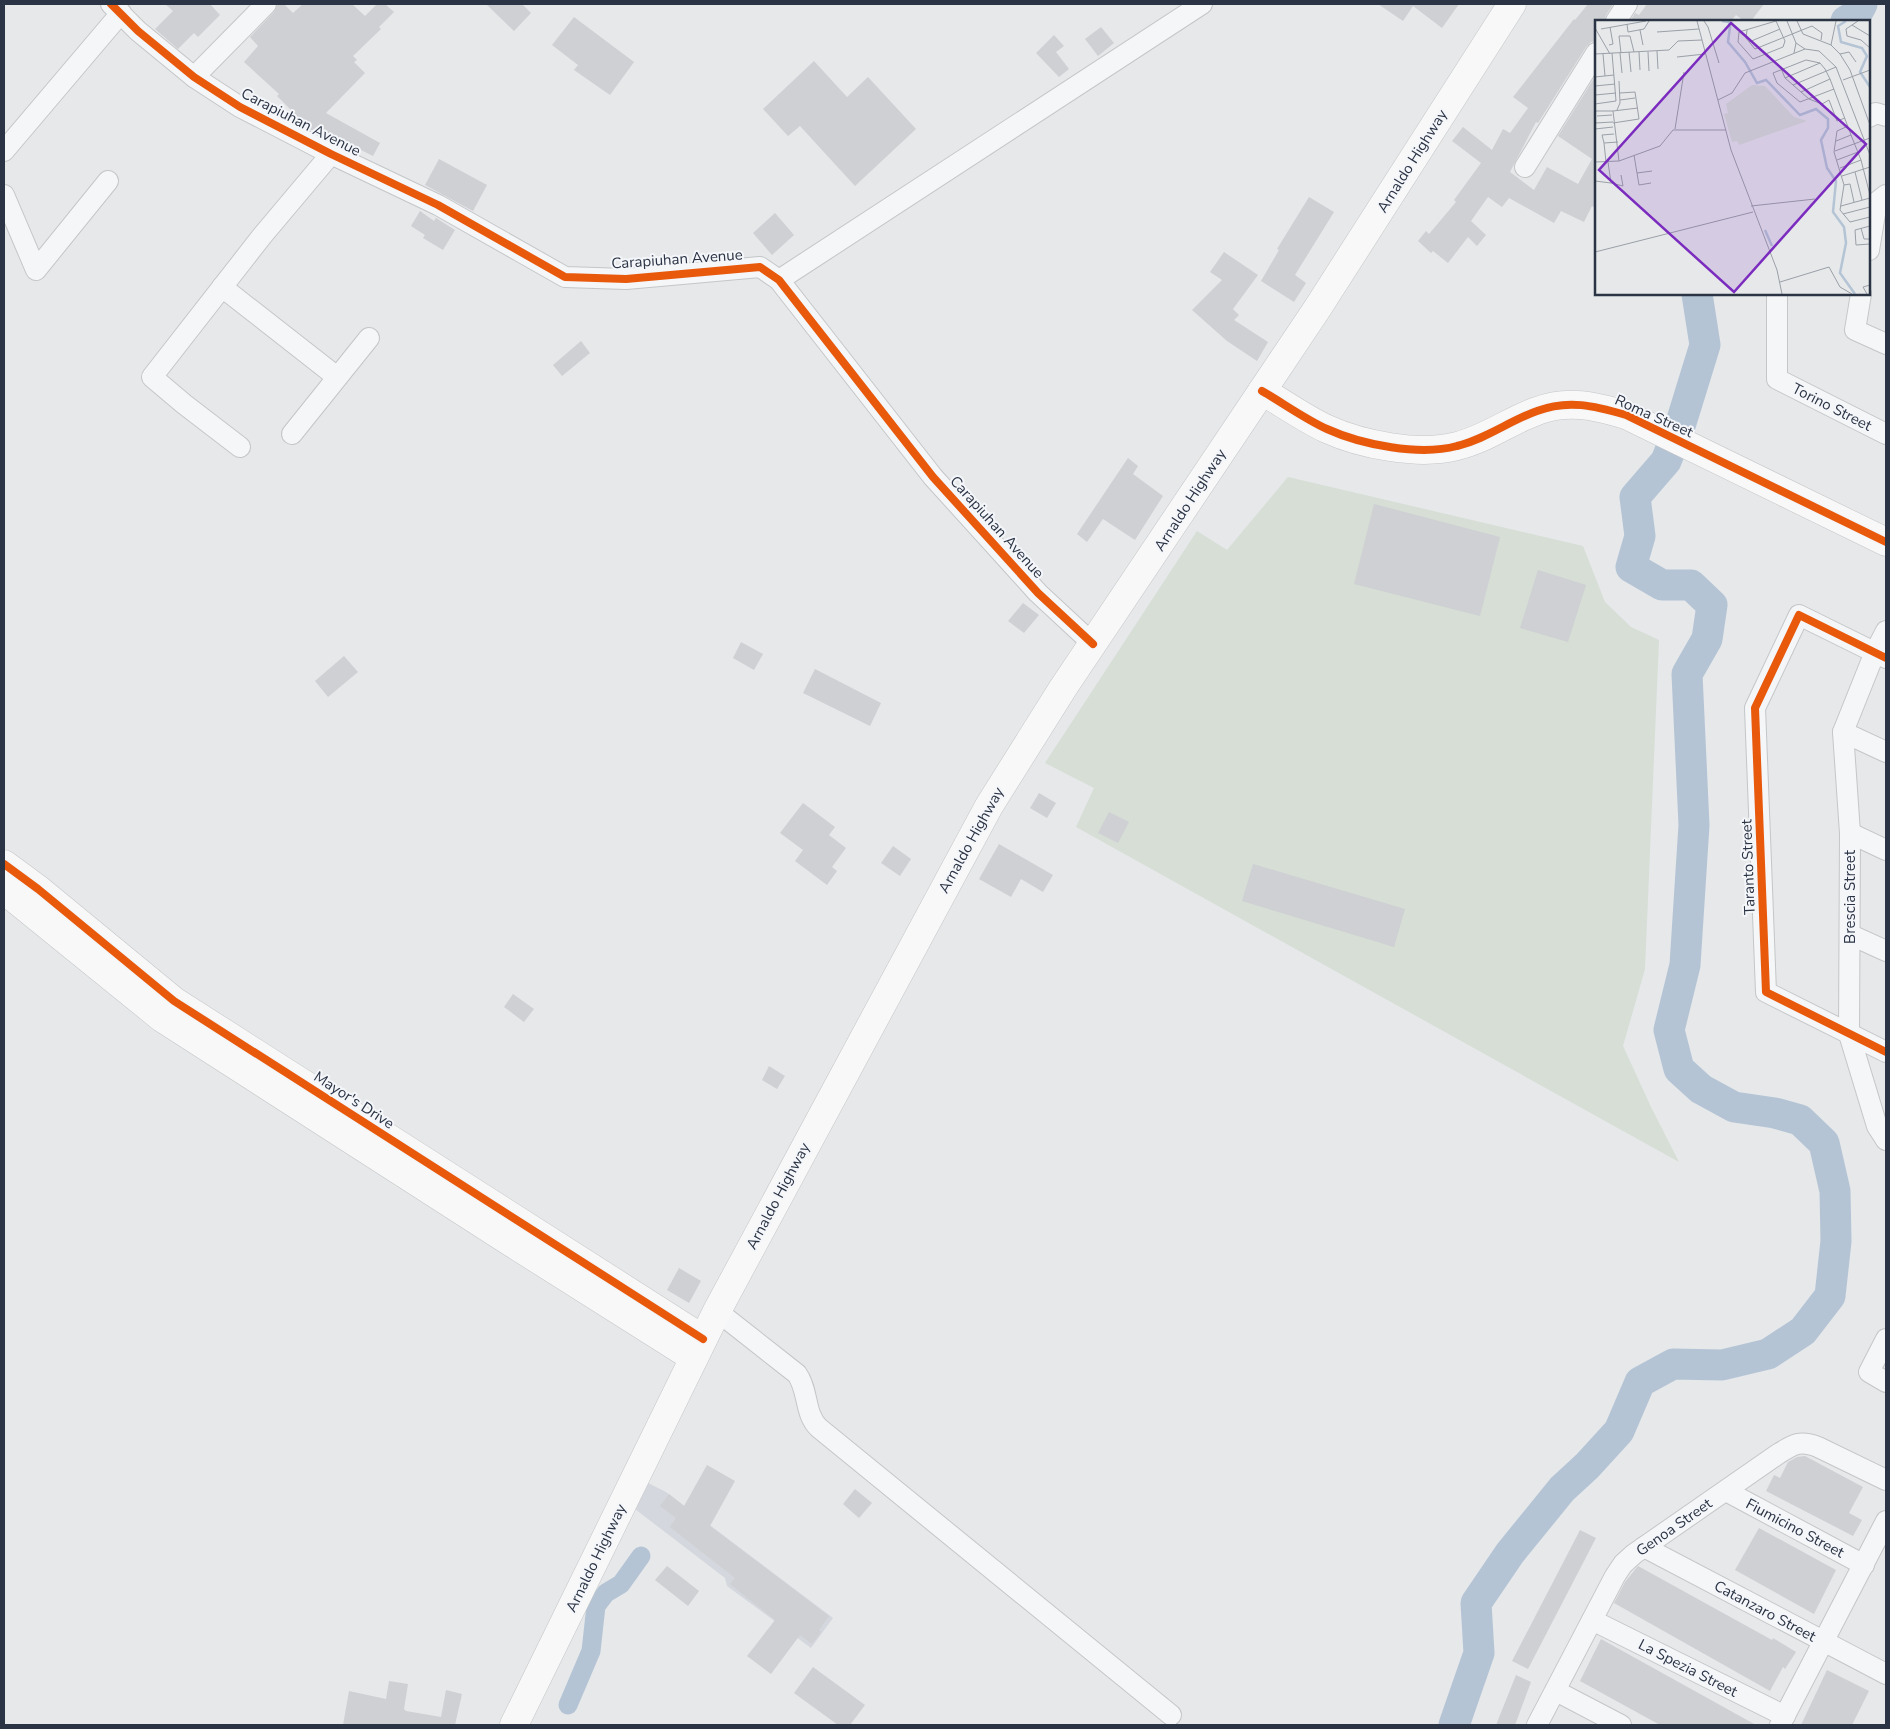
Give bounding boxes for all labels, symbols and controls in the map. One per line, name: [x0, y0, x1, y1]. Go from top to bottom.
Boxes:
inset map: [1595, 20, 1870, 295]
street label: Carapiuhan Avenue: [238, 83, 364, 161]
street label: Arnaldo Highway: [1372, 105, 1452, 216]
street label: Carapiuhan Avenue: [611, 244, 743, 274]
street label: Torino Street: [1789, 378, 1876, 436]
street label: Roma Street: [1612, 390, 1697, 442]
street label: Arnaldo Highway: [1149, 445, 1231, 555]
street label: Carapiuhan Avenue: [946, 471, 1048, 583]
street label: Arnaldo Highway: [934, 783, 1009, 897]
street label: Taranto Street: [1736, 818, 1760, 915]
street label: Brescia Street: [1840, 849, 1860, 944]
street label: Mayor's Drive: [310, 1067, 398, 1133]
street label: Arnaldo Highway: [741, 1139, 815, 1253]
street label: Genoa Street: [1632, 1493, 1717, 1561]
street label: Fiumicino Street: [1742, 1494, 1848, 1563]
street label: Arnaldo Highway: [561, 1500, 631, 1616]
street label: Catanzaro Street: [1711, 1576, 1820, 1647]
street label: La Spezia Street: [1635, 1634, 1742, 1702]

